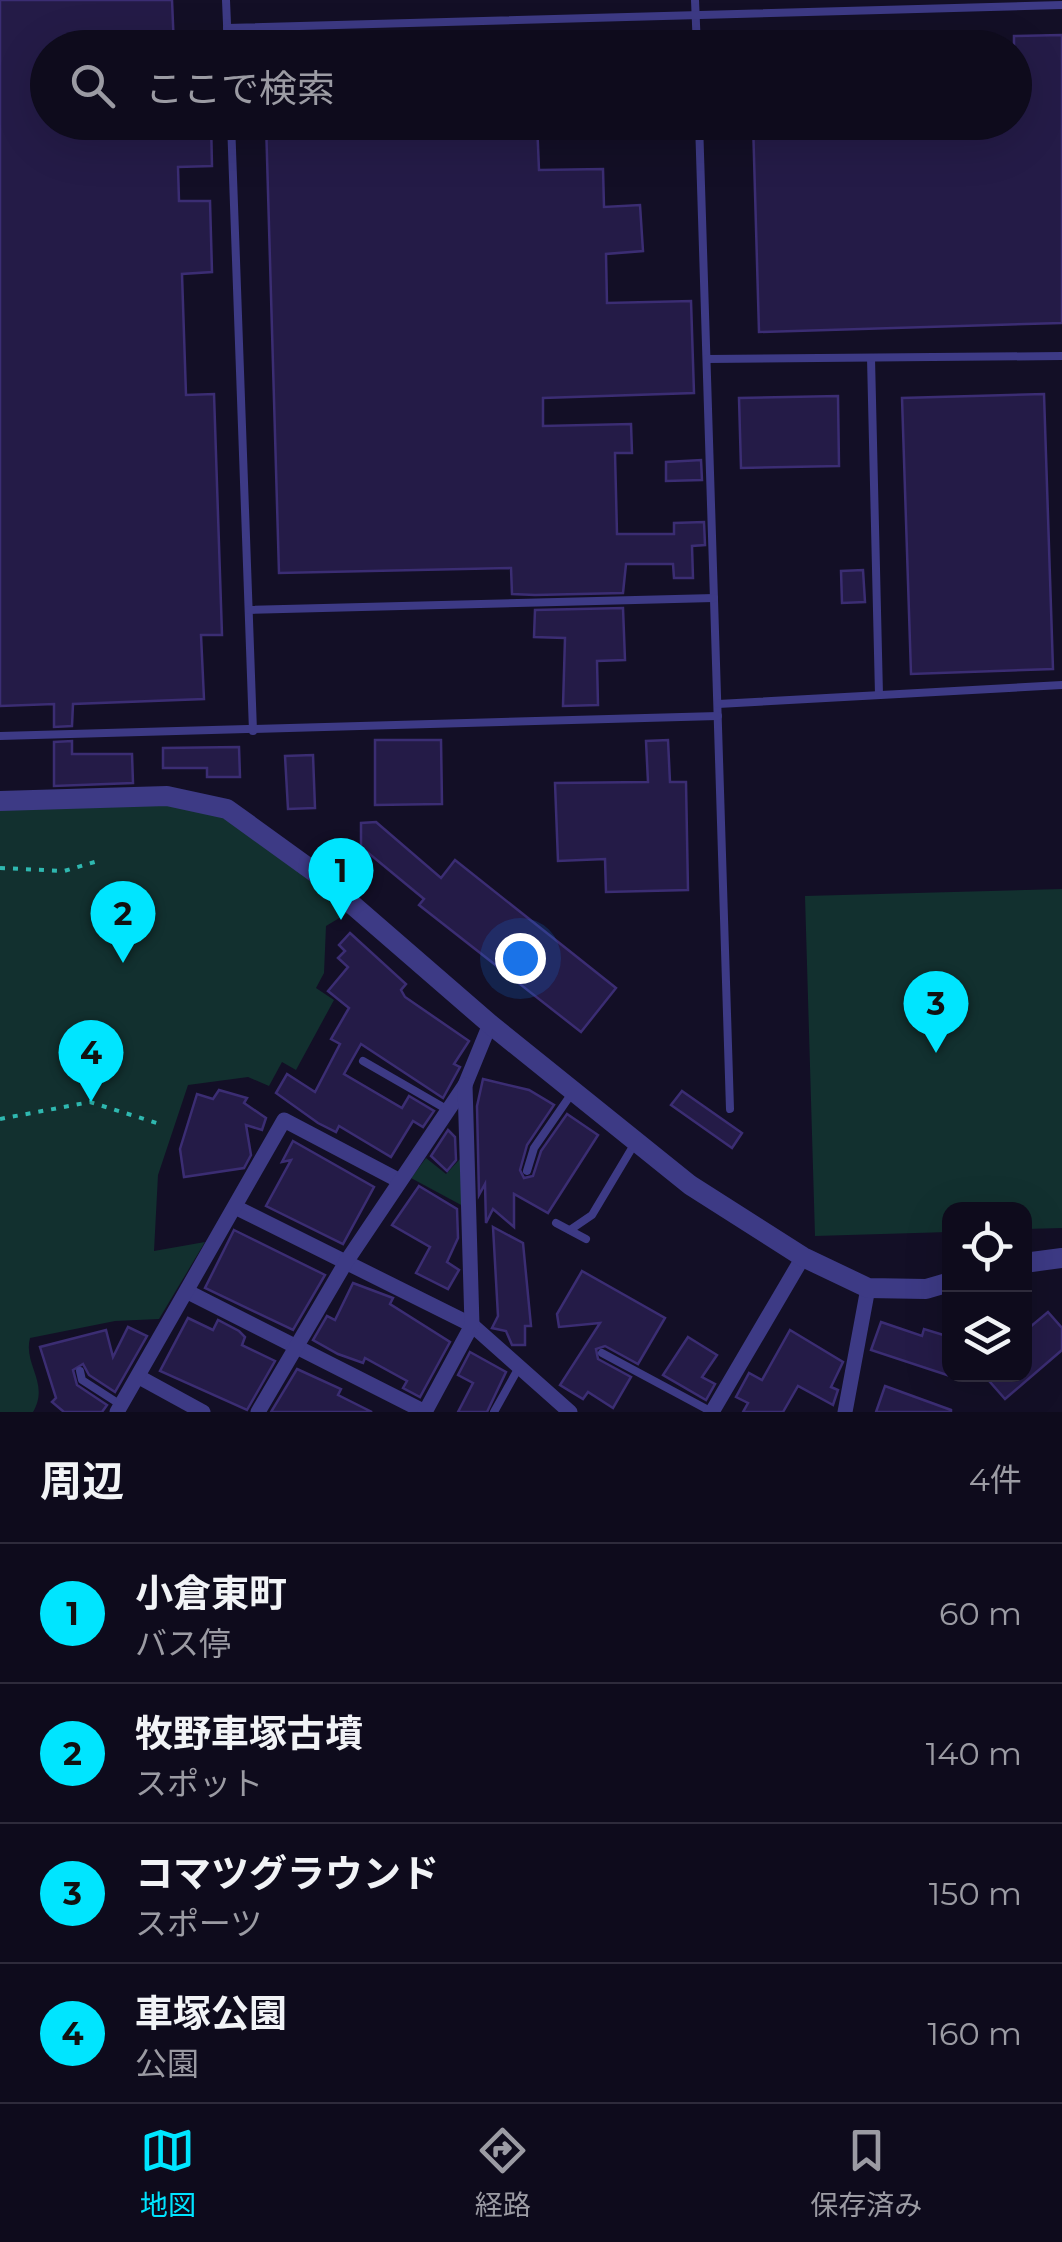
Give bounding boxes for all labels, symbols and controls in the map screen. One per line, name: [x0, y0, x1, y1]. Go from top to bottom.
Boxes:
search box: [30, 30, 1032, 140]
icon: search: [65, 58, 120, 113]
text: ここで検索: [145, 65, 335, 112]
pin: 1: [308, 838, 374, 920]
pin: 2: [90, 880, 156, 963]
your location: [495, 933, 546, 984]
pin: 3: [904, 970, 968, 1053]
pin: 4: [58, 1020, 124, 1102]
map controls: [942, 1202, 1032, 1382]
button: locate: [942, 1202, 1032, 1292]
button: layers: [942, 1292, 1032, 1382]
text: 周辺: [40, 1455, 124, 1507]
text: 4件: [969, 1460, 1022, 1499]
text: 小倉東町: [135, 1570, 287, 1617]
text: 1: [66, 1594, 79, 1633]
text: 60 m: [939, 1594, 1022, 1633]
text: バス停: [135, 1624, 231, 1663]
text: 牧野車塚古墳: [135, 1710, 363, 1757]
text: 2: [63, 1734, 82, 1773]
text: 140 m: [926, 1734, 1022, 1773]
text: スポット: [135, 1764, 263, 1803]
text: コマツグラウンド: [135, 1850, 439, 1897]
text: 3: [63, 1874, 82, 1913]
text: 150 m: [929, 1874, 1022, 1913]
text: スポーツ: [135, 1904, 262, 1943]
text: 車塚公園: [135, 1990, 287, 2037]
text: 4: [61, 2014, 84, 2053]
text: 160 m: [927, 2014, 1022, 2053]
text: 公園: [135, 2044, 199, 2083]
tab: 地図: [140, 2123, 196, 2223]
tab: 経路: [475, 2123, 531, 2223]
tab: 保存済み: [810, 2123, 922, 2223]

